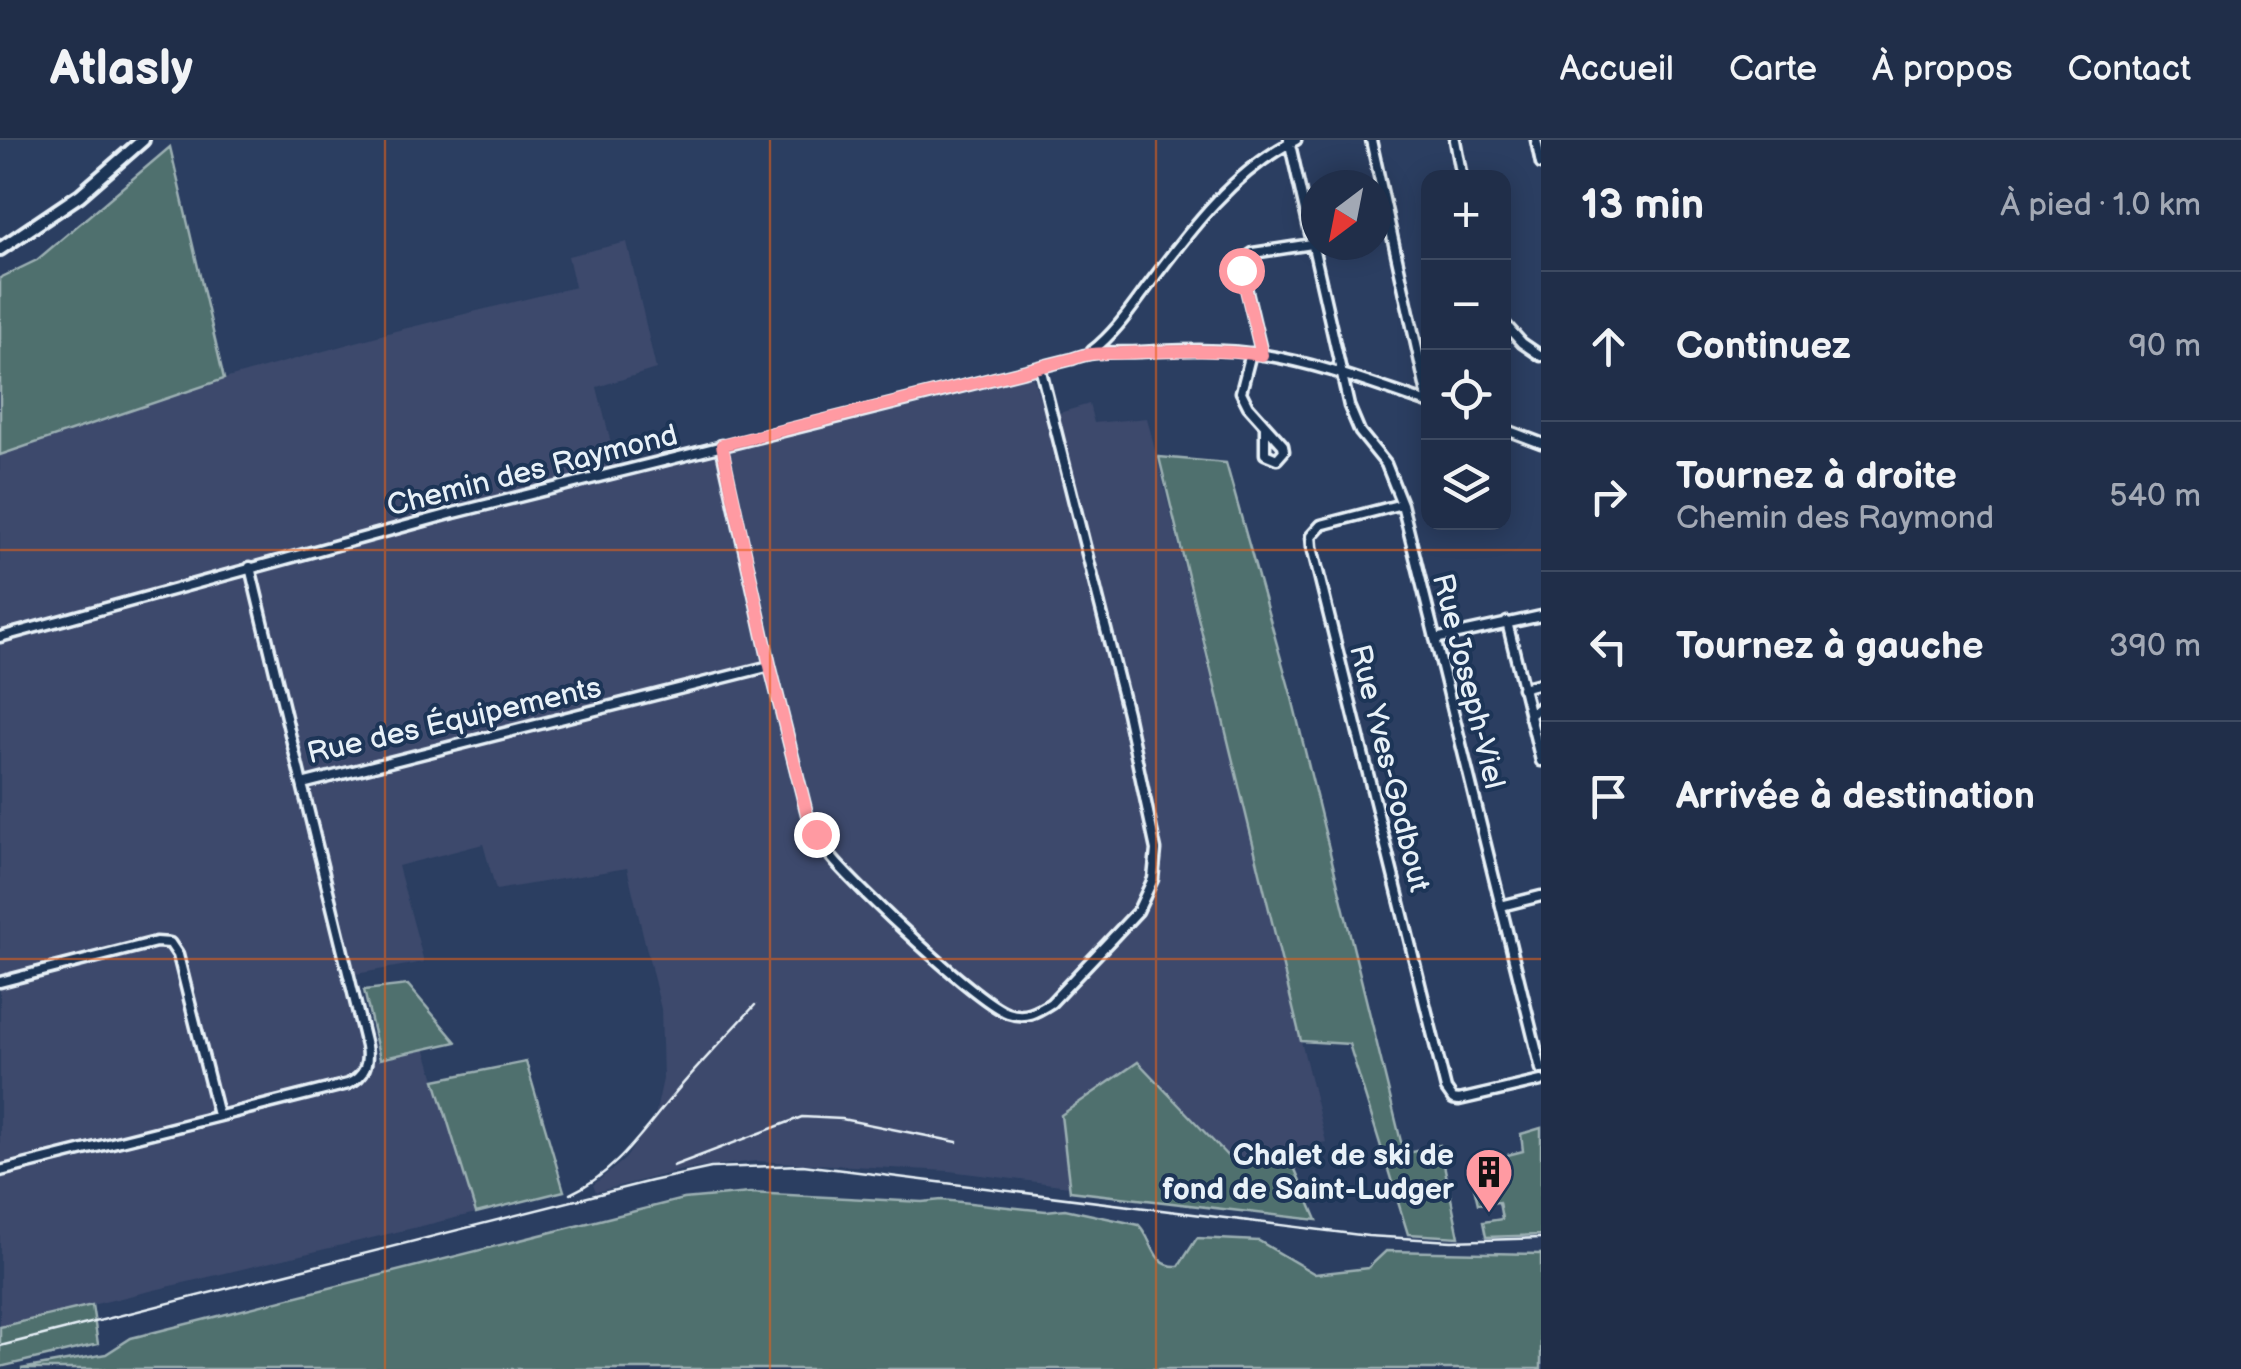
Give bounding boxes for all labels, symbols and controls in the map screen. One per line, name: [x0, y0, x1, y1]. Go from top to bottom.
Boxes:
text: Atlasly: [50, 41, 193, 98]
text: Accueil: [1560, 48, 1674, 91]
text: Carte: [1729, 48, 1817, 91]
text: À propos: [1872, 48, 2013, 91]
text: Contact: [2068, 48, 2191, 91]
north arrow: [1301, 170, 1391, 260]
map controls: [1421, 170, 1511, 530]
button: +: [1421, 170, 1511, 260]
text: 13 min: [1581, 180, 1704, 231]
text: À pied · 1.0 km: [2000, 186, 2201, 225]
route start: [1219, 248, 1265, 294]
button: −: [1421, 260, 1511, 350]
icon: ahead: [1581, 319, 1636, 374]
text: Continuez: [1676, 324, 1851, 369]
text: 90 m: [2129, 327, 2201, 366]
button: locate: [1421, 350, 1511, 440]
street label: Chemin des Raymond: [383, 417, 681, 525]
button: layers: [1421, 440, 1511, 530]
text: Tournez à droite: [1676, 454, 1957, 499]
icon: right: [1581, 469, 1636, 524]
text: 540 m: [2109, 477, 2201, 516]
text: Chemin des Raymond: [1676, 499, 1994, 538]
street label: Rue Joseph-Viel: [1424, 570, 1512, 793]
icon: left: [1581, 619, 1636, 674]
text: Tournez à gauche: [1676, 624, 1984, 669]
text: 390 m: [2109, 627, 2201, 666]
street label: Rue Yves-Godbout: [1341, 641, 1437, 896]
street label: Rue des Équipements: [303, 669, 605, 772]
icon: arrive: [1581, 769, 1636, 824]
text: Arrivée à destination: [1676, 774, 2035, 819]
route end: [794, 812, 840, 858]
place label: Chalet de ski de fond de Saint-Ludger: [1162, 1138, 1455, 1208]
building icon: Chalet de ski de fond de Saint-Ludger: [1463, 1146, 1515, 1214]

